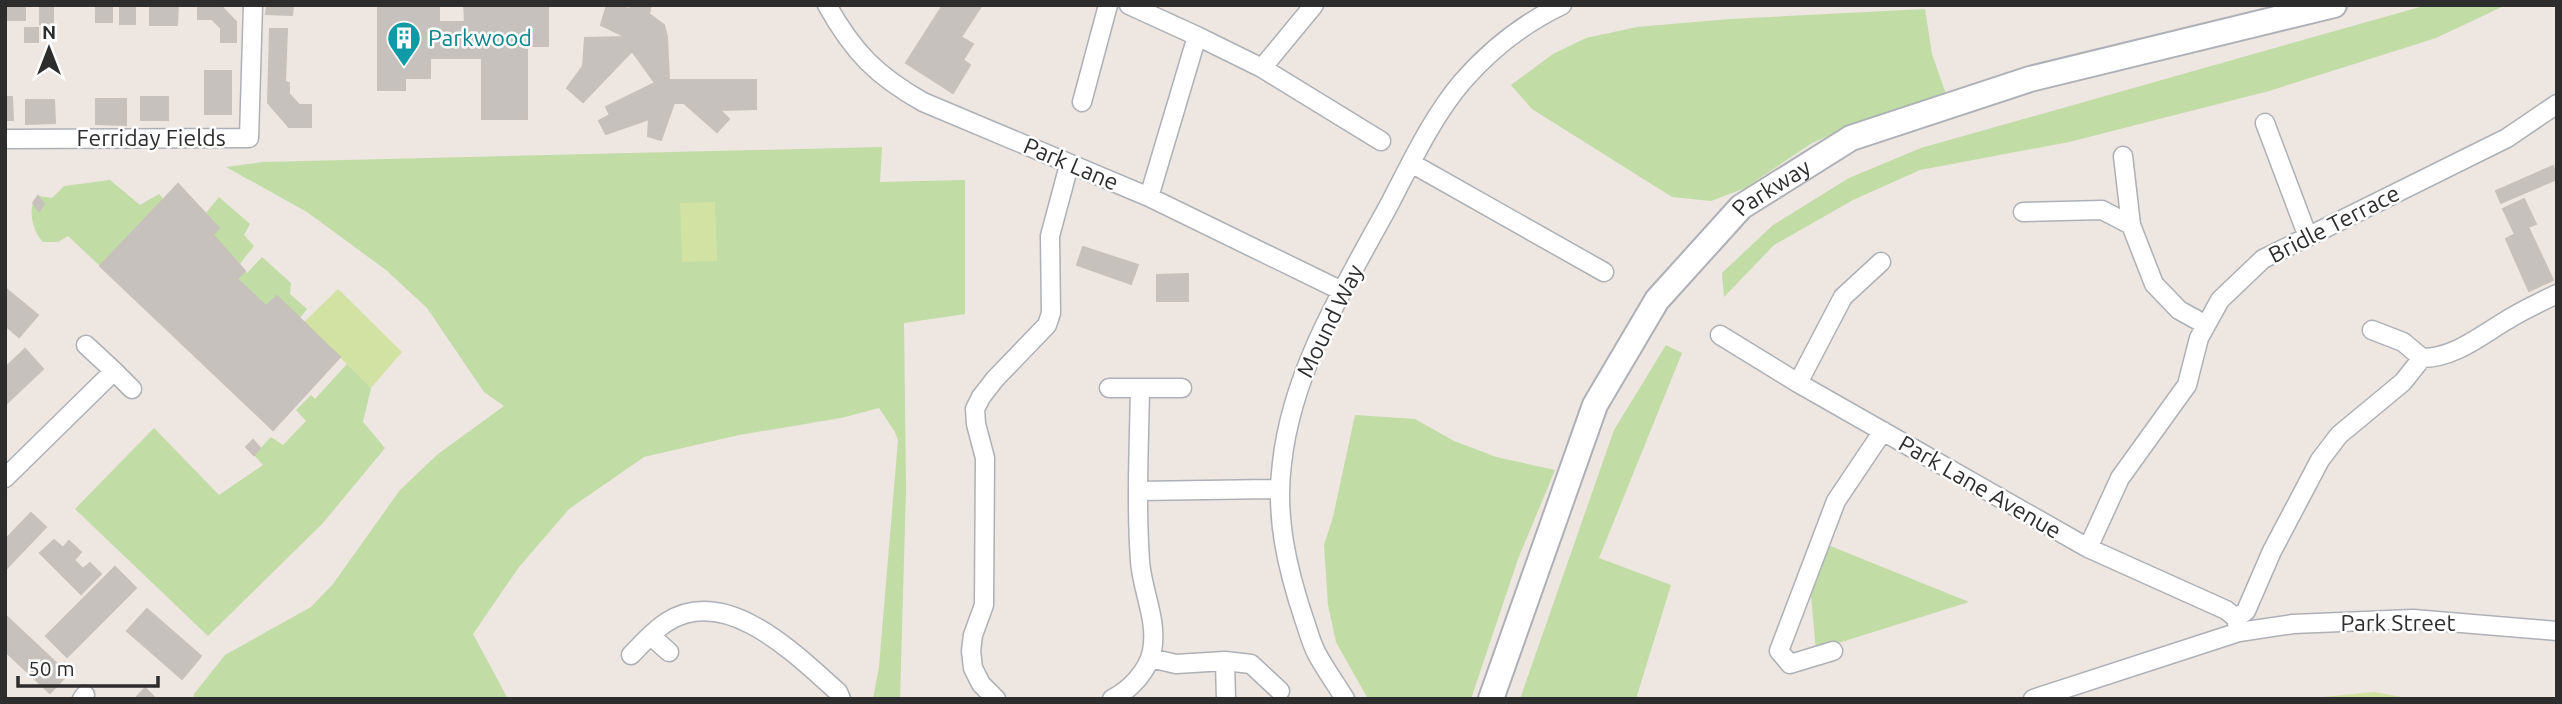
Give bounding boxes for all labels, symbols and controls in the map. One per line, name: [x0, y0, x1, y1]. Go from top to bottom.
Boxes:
north arrow: [14, 14, 84, 84]
building icon: Parkwood: [385, 19, 423, 68]
text: N: [42, 21, 56, 43]
place label: Parkwood: [428, 25, 532, 50]
street label: Ferriday Fields: [76, 125, 226, 150]
street label: Park Lane: [1020, 132, 1122, 195]
street label: Parkway: [1726, 154, 1814, 221]
street label: Bridle Terrace: [2264, 180, 2403, 267]
street label: Mound Way: [1292, 260, 1368, 381]
street label: Park Lane Avenue: [1895, 430, 2066, 543]
street label: Park Street: [2340, 610, 2456, 635]
scale bar: [18, 644, 158, 688]
text: 50 m: [28, 656, 75, 680]

